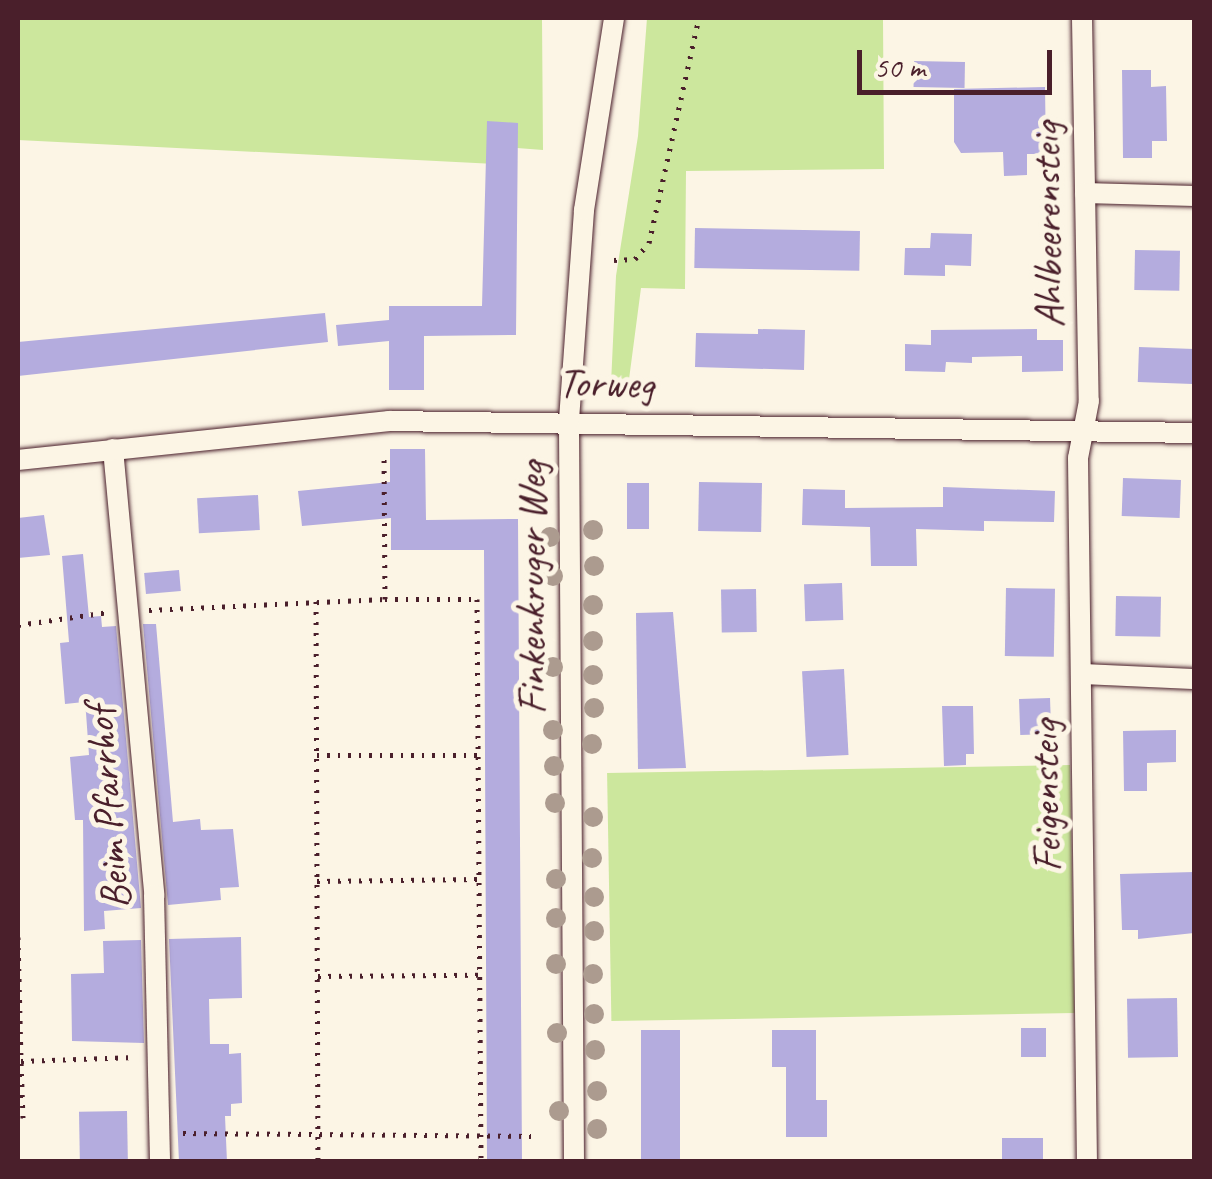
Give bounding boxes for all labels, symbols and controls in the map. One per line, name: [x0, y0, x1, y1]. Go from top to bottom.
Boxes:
scale bar: [862, 30, 1057, 92]
text: 50 m: [874, 48, 925, 86]
street label: Ahlbeerensteig: [1021, 122, 1075, 328]
street label: Torweg: [558, 358, 654, 410]
street label: Finkenkruger Weg: [507, 461, 557, 715]
street label: Beim Pfarrhof: [74, 704, 142, 912]
street label: Feigensteig: [1019, 720, 1073, 872]

